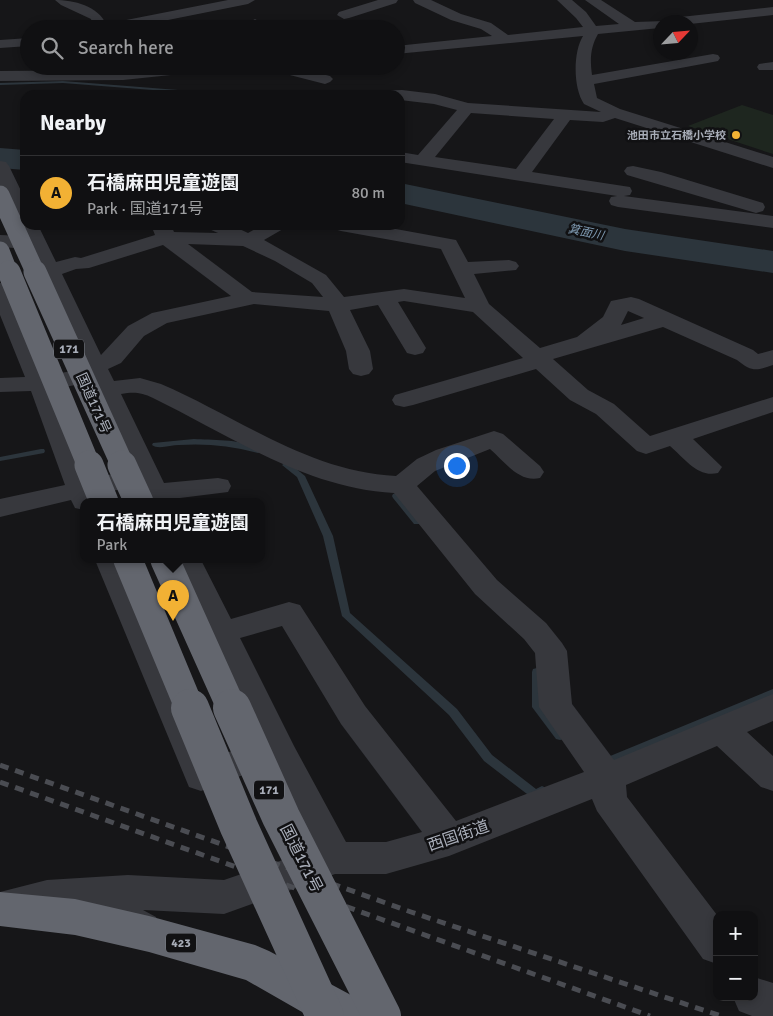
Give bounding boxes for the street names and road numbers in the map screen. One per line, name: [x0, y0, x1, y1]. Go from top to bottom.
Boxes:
road number: 171: [54, 339, 84, 358]
street label: 国道171号: [73, 370, 114, 436]
road number: 171: [254, 780, 284, 800]
street label: 西国街道: [425, 816, 492, 856]
street label: 国道171号: [275, 821, 327, 896]
road number: 423: [166, 934, 196, 952]

